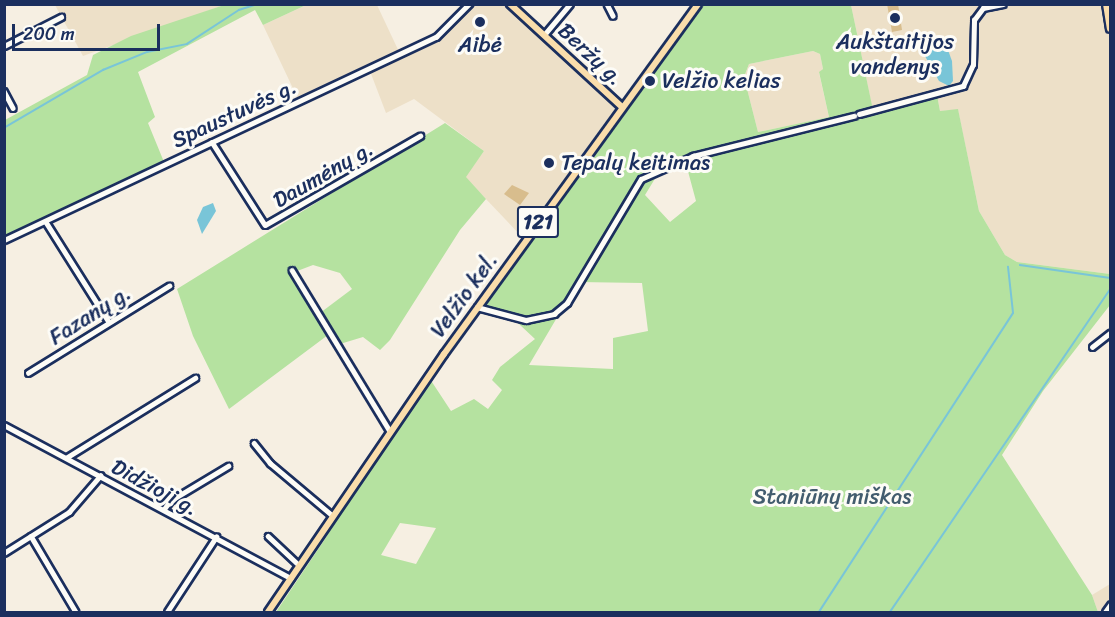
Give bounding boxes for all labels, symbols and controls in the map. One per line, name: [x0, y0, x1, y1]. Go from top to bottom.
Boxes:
marker: Aukštaitijos vandenys: [888, 11, 902, 25]
scale bar: [15, 12, 164, 50]
marker: Aibė: [473, 15, 487, 29]
street label: Beržų g.: [553, 17, 629, 91]
text: 200 m: [23, 18, 75, 50]
place label: Aukštaitijos vandenys: [836, 28, 954, 80]
place label: Aibė: [458, 32, 502, 58]
place label: Velžio kelias: [662, 68, 779, 94]
street label: Spaustuvės g.: [168, 73, 300, 153]
marker: Velžio kelias: [643, 74, 657, 88]
street label: Daumėnų g.: [268, 135, 378, 213]
place label: Tepalų keitimas: [561, 150, 712, 176]
marker: Tepalų keitimas: [542, 156, 556, 170]
road number: 121: [516, 204, 560, 240]
street label: Velžio kel.: [425, 248, 503, 342]
street label: Fazanų g.: [44, 280, 136, 350]
street label: Didžioji g.: [107, 453, 203, 521]
park label: Staniūnų miškas: [753, 484, 911, 510]

